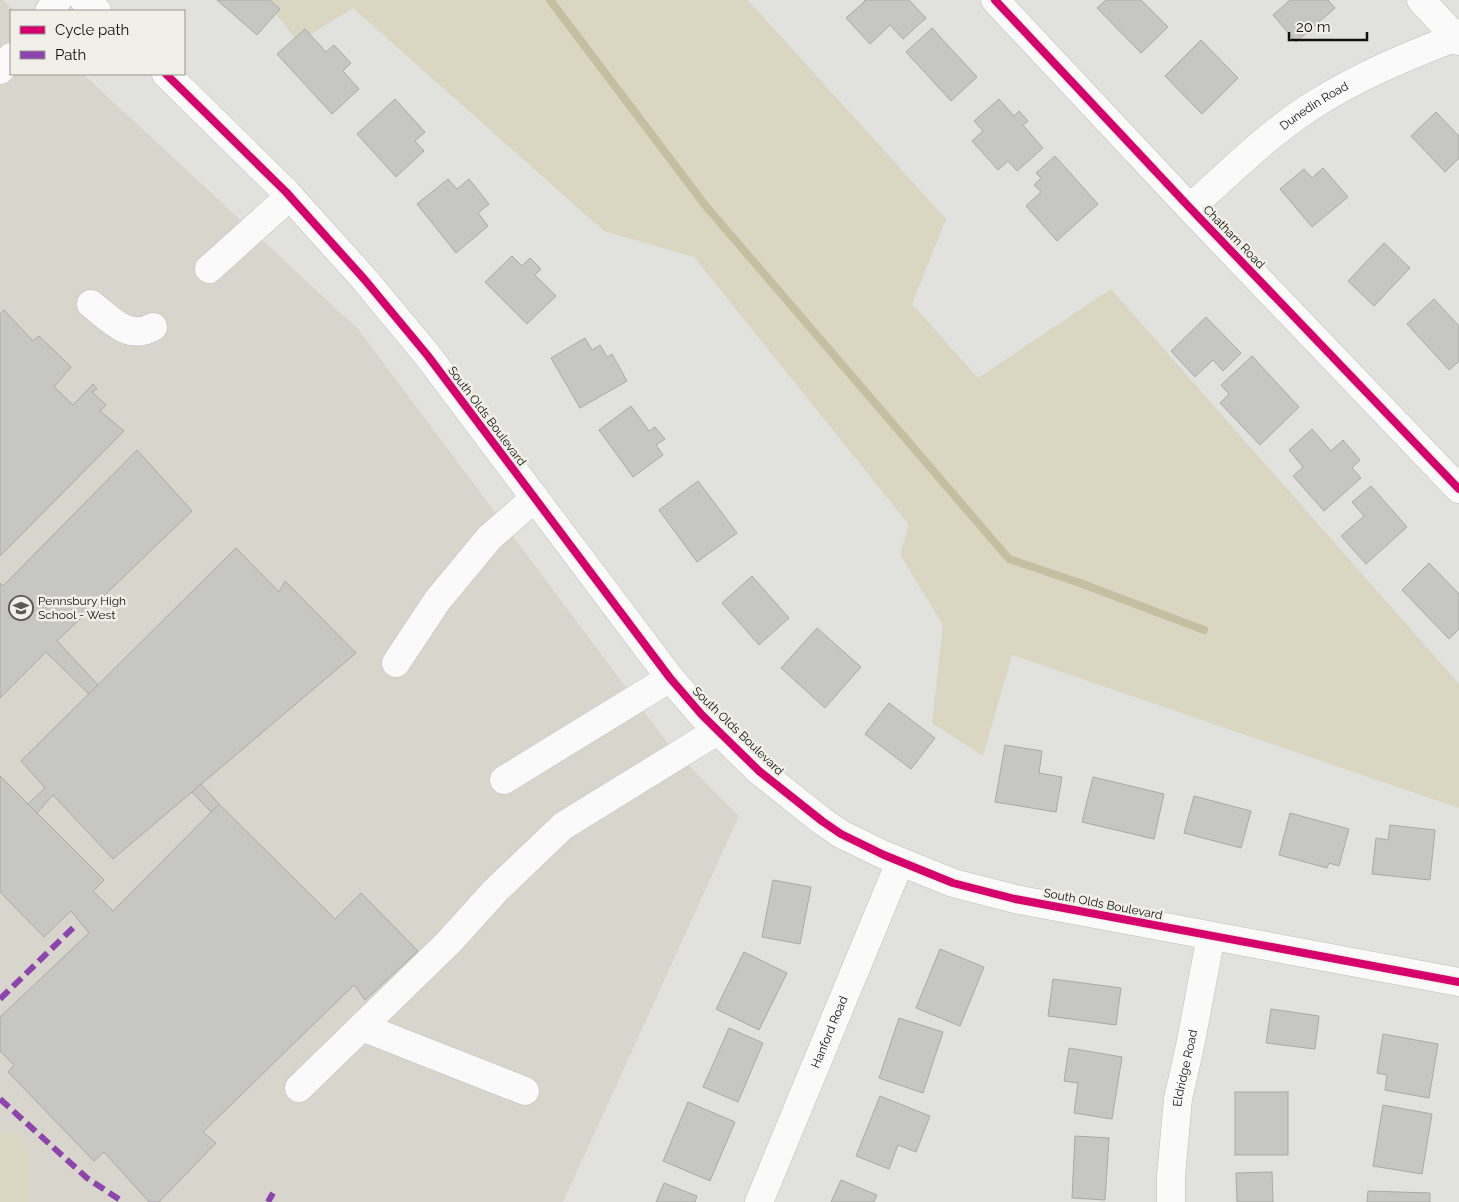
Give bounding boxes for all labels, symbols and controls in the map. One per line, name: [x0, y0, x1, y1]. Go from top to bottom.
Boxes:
legend: [10, 10, 185, 75]
scale bar: [1289, 10, 1366, 42]
text: 20 m: [1296, 18, 1331, 36]
text: Cycle path: [55, 21, 129, 39]
text: Path: [55, 46, 86, 64]
street label: Dunedin Road: [1277, 79, 1351, 133]
street label: Chatham Road: [1200, 203, 1268, 271]
street label: South Olds Boulevard: [445, 364, 529, 468]
place label: Pennsbury High School - West: [38, 594, 126, 622]
school or university icon: Pennsbury High School - West: [8, 595, 34, 621]
street label: South Olds Boulevard: [690, 684, 786, 778]
street label: South Olds Boulevard: [1042, 886, 1164, 922]
street label: Hanford Road: [808, 994, 851, 1070]
street label: Eldridge Road: [1170, 1028, 1200, 1107]

